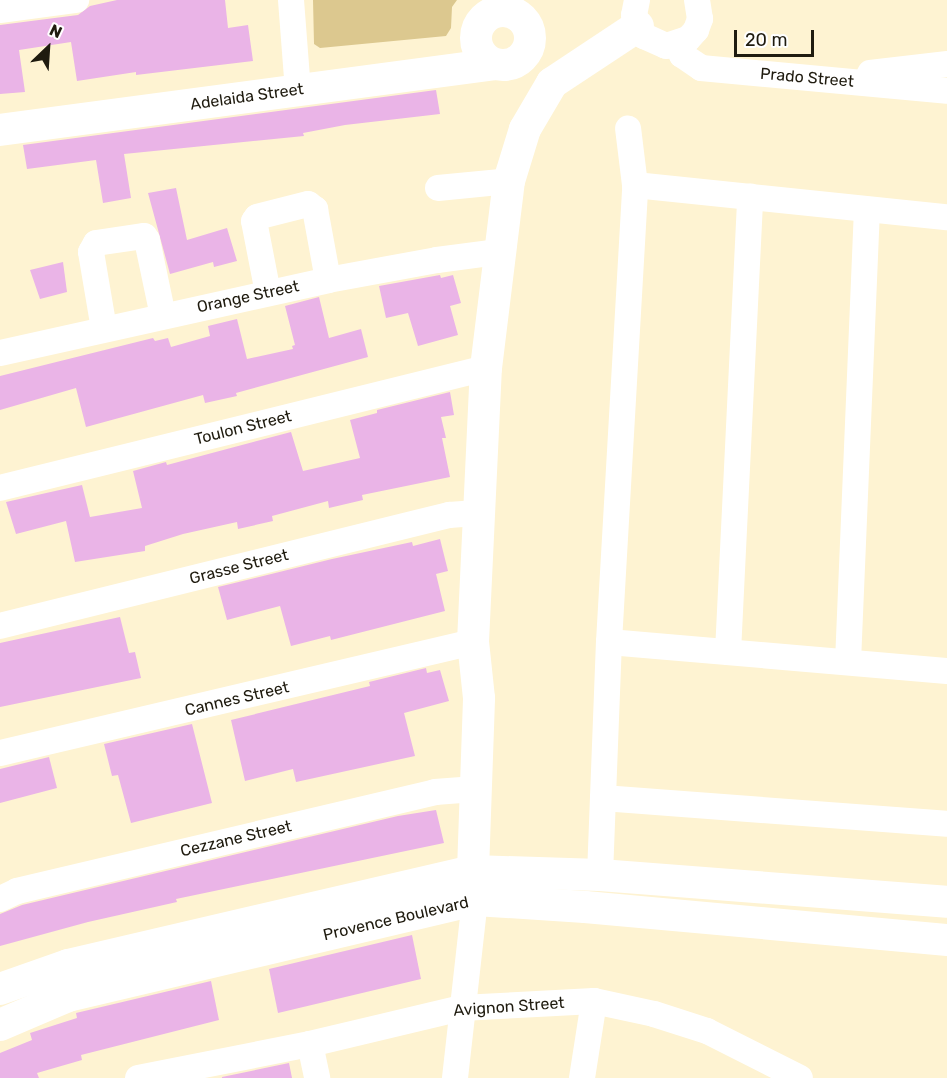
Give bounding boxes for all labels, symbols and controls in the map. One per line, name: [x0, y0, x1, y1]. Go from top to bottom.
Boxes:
north arrow: [18, 18, 78, 78]
scale bar: [737, 18, 816, 56]
text: N: [47, 20, 65, 42]
text: 20 m: [745, 29, 787, 51]
street label: Prado Street: [759, 64, 855, 92]
street label: Adelaida Street: [189, 80, 305, 114]
street label: Orange Street: [195, 277, 301, 317]
street label: Toulon Street: [192, 407, 294, 449]
street label: Grasse Street: [188, 545, 290, 589]
street label: Cannes Street: [183, 678, 291, 720]
street label: Cezzane Street: [179, 817, 293, 861]
street label: Provence Boulevard: [321, 893, 471, 945]
street label: Avignon Street: [453, 994, 565, 1020]

